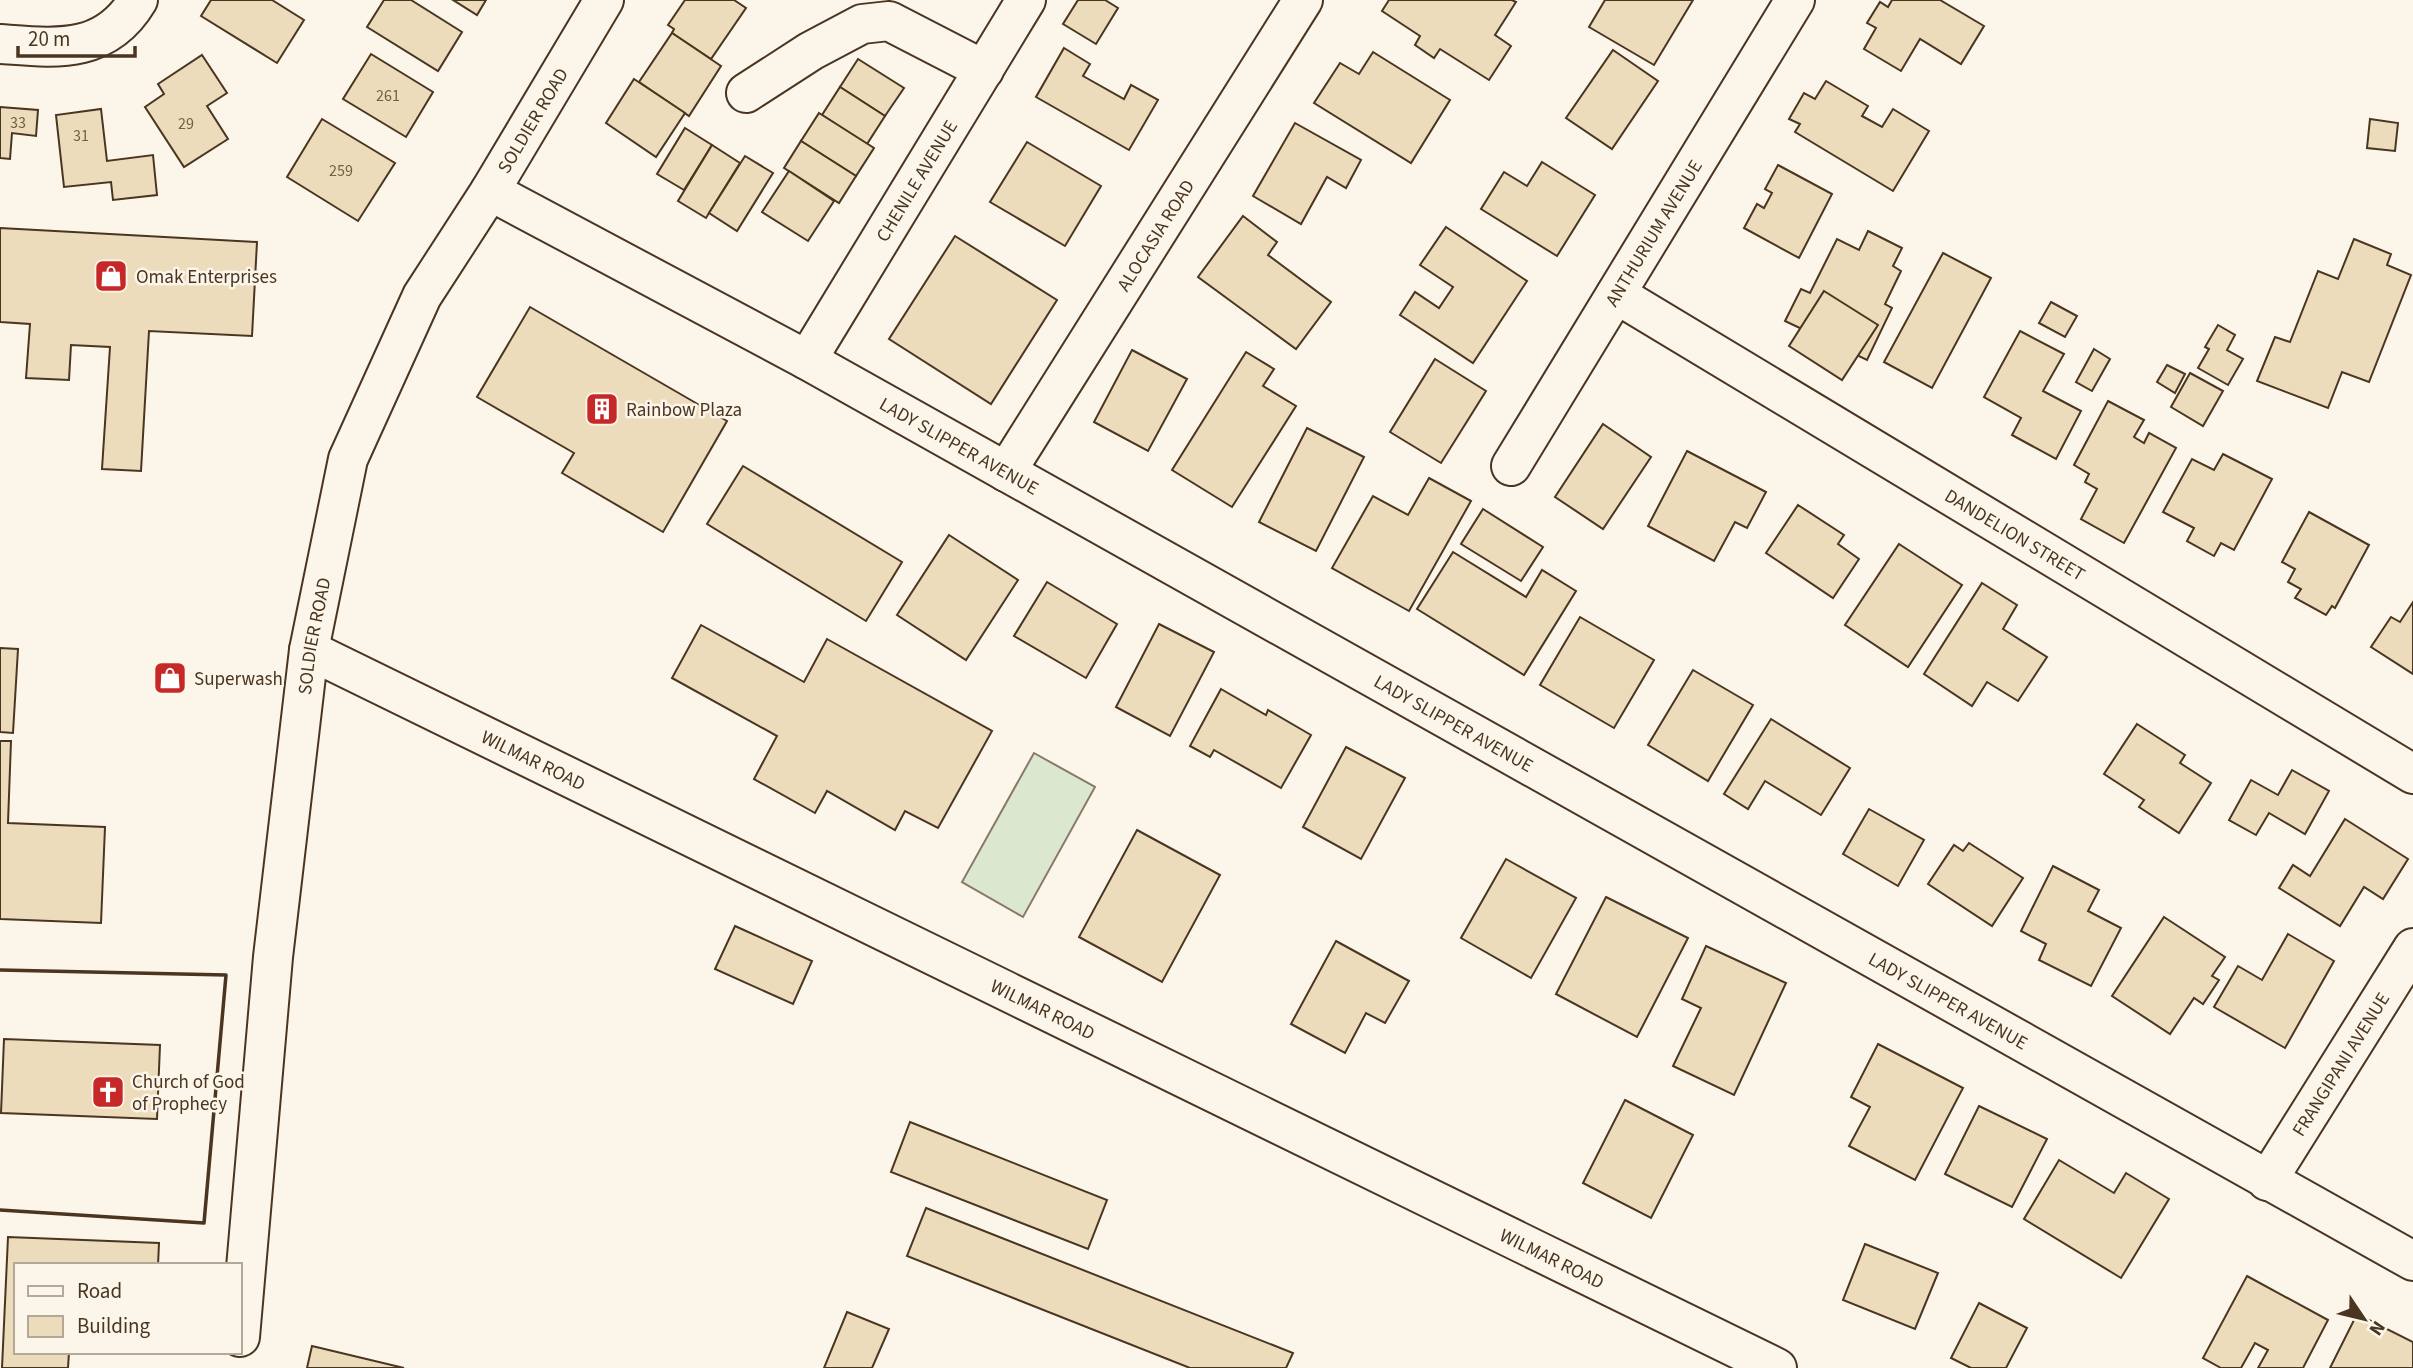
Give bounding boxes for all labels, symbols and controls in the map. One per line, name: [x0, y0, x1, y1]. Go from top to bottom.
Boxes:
scale bar: [18, 14, 135, 58]
text: 20 m: [28, 24, 70, 54]
street label: SOLDIER ROAD: [492, 63, 576, 179]
house number: 261: [376, 85, 400, 107]
house number: 33: [10, 112, 26, 134]
house number: 29: [178, 113, 194, 135]
street label: CHENILE AVENUE: [870, 115, 965, 247]
house number: 31: [73, 125, 89, 147]
street label: ANTHURIUM AVENUE: [1599, 155, 1710, 312]
house number: 259: [329, 160, 353, 182]
street label: ALOCASIA ROAD: [1111, 175, 1202, 297]
shop icon: Omak Enterprises: [92, 257, 130, 295]
place label: Omak Enterprises: [136, 264, 277, 291]
building icon: Rainbow Plaza: [583, 390, 621, 428]
street label: LADY SLIPPER AVENUE: [874, 391, 1043, 502]
place label: Rainbow Plaza: [626, 397, 742, 424]
street label: DANDELION STREET: [1939, 483, 2090, 588]
street label: SOLDIER ROAD: [292, 575, 338, 696]
shop icon: Superwash: [151, 659, 189, 697]
place label: Superwash: [194, 666, 283, 693]
street label: LADY SLIPPER AVENUE: [1369, 669, 1538, 780]
street label: WILMAR ROAD: [476, 724, 590, 798]
street label: LADY SLIPPER AVENUE: [1863, 946, 2032, 1057]
street label: WILMAR ROAD: [985, 973, 1099, 1047]
street label: FRANGIPANI AVENUE: [2286, 988, 2397, 1142]
place label: Church of God of Prophecy: [132, 1069, 245, 1118]
church icon: Church of God of Prophecy: [89, 1073, 127, 1111]
street label: WILMAR ROAD: [1495, 1222, 1608, 1296]
legend: [14, 1263, 242, 1354]
text: Road: [77, 1276, 122, 1306]
north arrow: [2329, 1284, 2399, 1354]
text: Building: [77, 1311, 151, 1341]
text: N: [2362, 1315, 2391, 1341]

